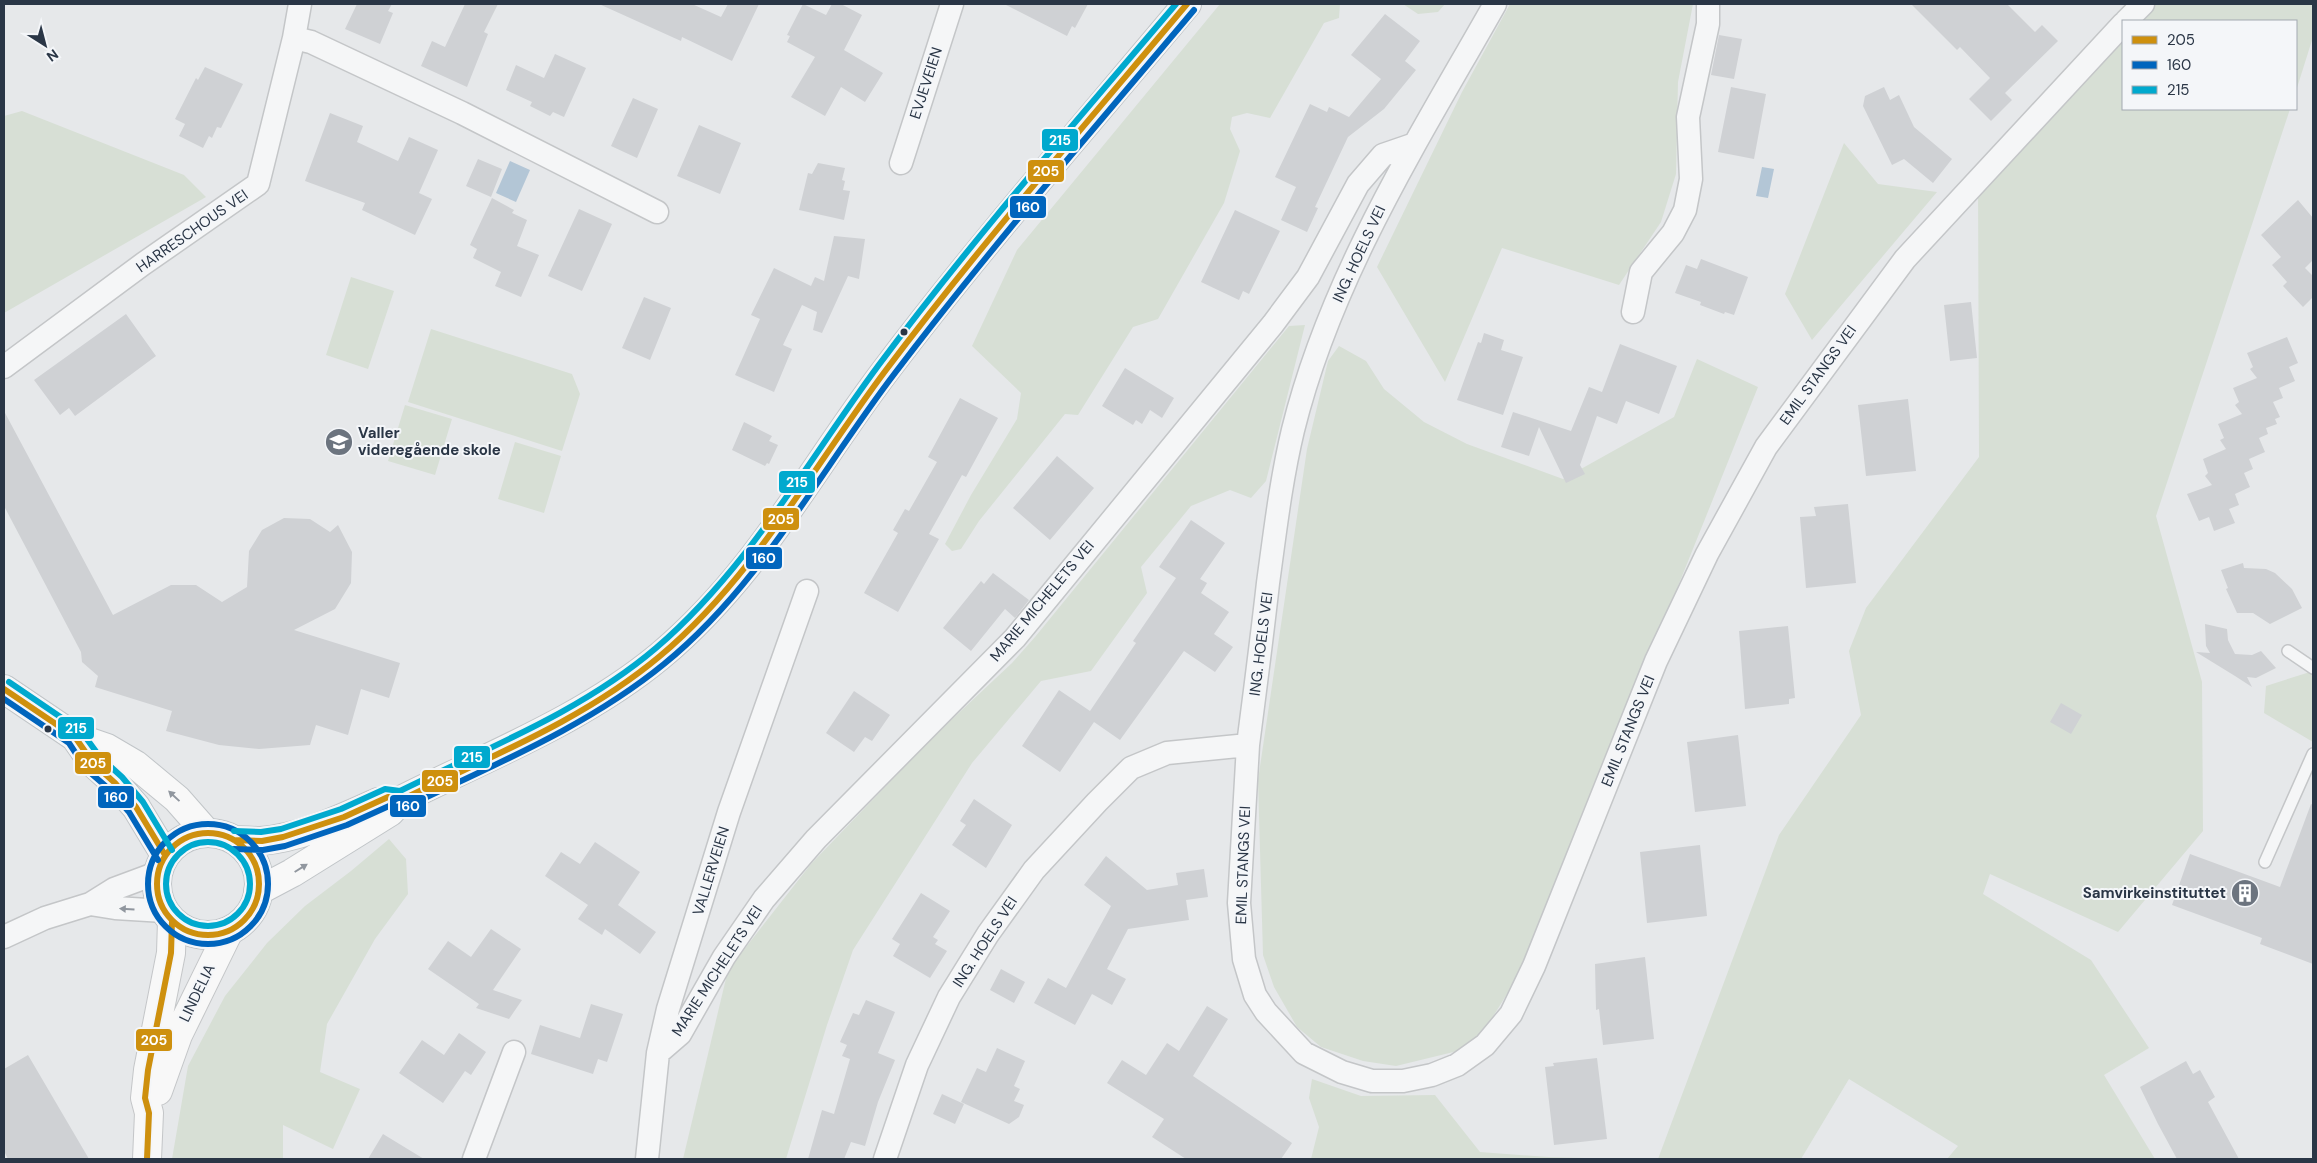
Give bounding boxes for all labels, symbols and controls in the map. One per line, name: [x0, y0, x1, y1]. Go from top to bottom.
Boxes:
north arrow: [20, 20, 70, 70]
legend: [2122, 20, 2297, 110]
text: 205: [2167, 30, 2195, 50]
street label: EVJEVEIEN: [905, 44, 947, 122]
text: N: [43, 45, 62, 66]
text: 160: [2167, 55, 2191, 75]
text: 215: [2167, 80, 2189, 100]
line badge: 215: [1041, 128, 1079, 152]
text: 215: [1049, 131, 1071, 149]
line badge: 205: [1027, 159, 1065, 183]
text: 205: [1033, 162, 1059, 180]
street label: HARRESCHOUS VEI: [132, 185, 252, 277]
line badge: 160: [1009, 195, 1047, 219]
text: 160: [1016, 198, 1040, 216]
street label: ING. HOELS VEI: [1328, 202, 1390, 306]
street label: EMIL STANGS VEI: [1775, 321, 1861, 429]
unlabelled marker: [899, 327, 909, 337]
place label: Valler videregående skole: [358, 423, 501, 460]
school or university icon: Valler videregående skole: [324, 427, 354, 457]
line badge: 215: [778, 470, 816, 494]
text: 215: [786, 473, 808, 491]
line badge: 205: [762, 507, 800, 531]
text: 205: [768, 510, 794, 528]
street label: MARIE MICHELETS VEI: [985, 536, 1099, 666]
line badge: 160: [745, 546, 783, 570]
text: 160: [752, 549, 776, 567]
street label: ING. HOELS VEI: [1245, 591, 1277, 697]
street label: EMIL STANGS VEI: [1597, 672, 1659, 790]
line badge: 215: [57, 716, 95, 740]
text: 215: [65, 719, 87, 737]
unlabelled marker: [43, 724, 53, 734]
line badge: 215: [453, 745, 491, 769]
text: 215: [461, 748, 483, 766]
line badge: 205: [74, 751, 112, 775]
text: 205: [80, 754, 106, 772]
line badge: 205: [421, 769, 459, 793]
text: 205: [427, 772, 453, 790]
line badge: 160: [97, 785, 135, 809]
text: 160: [104, 788, 128, 806]
one-way arrow: [168, 790, 180, 802]
line badge: 160: [389, 794, 427, 818]
text: 160: [396, 797, 420, 815]
street label: EMIL STANGS VEI: [1231, 805, 1255, 925]
street label: VALLERVEIEN: [688, 824, 734, 918]
one-way arrow: [294, 863, 307, 872]
building icon: Samvirkeinstituttet: [2230, 878, 2260, 908]
place label: Samvirkeinstituttet: [2083, 883, 2226, 903]
street label: ING. HOELS VEI: [948, 893, 1022, 991]
street label: MARIE MICHELETS VEI: [667, 902, 767, 1040]
one-way arrow: [118, 905, 134, 913]
street label: LINDELIA: [174, 961, 220, 1025]
line badge: 205: [135, 1028, 173, 1052]
text: 205: [141, 1031, 167, 1049]

